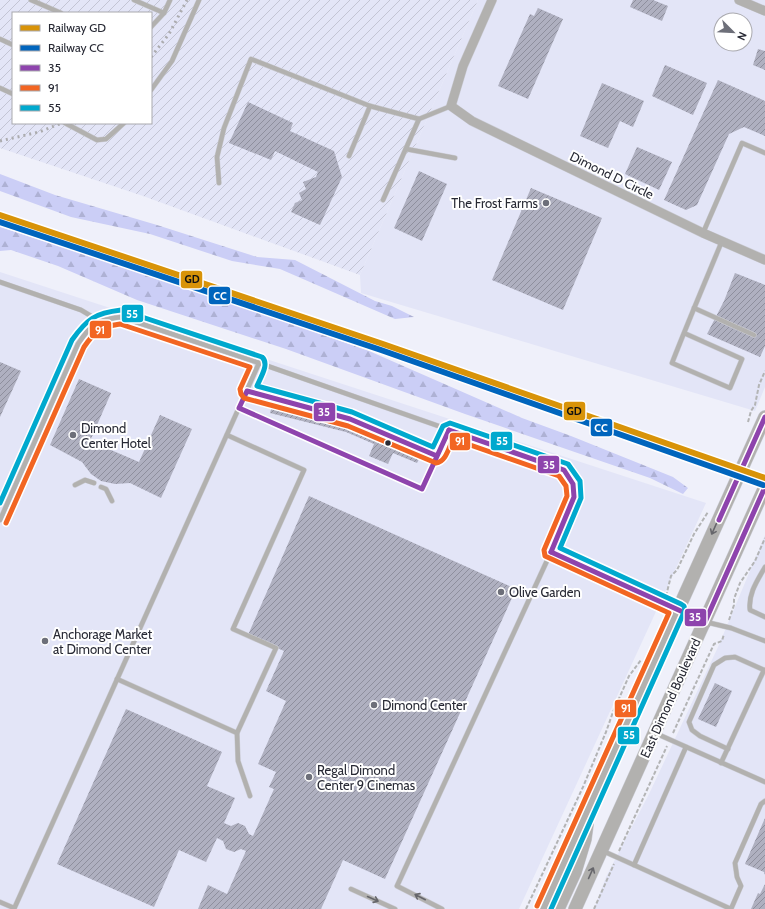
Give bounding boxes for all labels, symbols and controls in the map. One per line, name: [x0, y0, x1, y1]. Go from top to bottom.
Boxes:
legend: [12, 12, 152, 124]
north arrow: [713, 12, 753, 52]
text: Railway GD: [48, 20, 106, 35]
text: N: [734, 30, 750, 42]
text: Railway CC: [48, 40, 104, 55]
text: 35: [48, 60, 61, 75]
text: 91: [48, 80, 59, 95]
text: 55: [48, 100, 61, 115]
street label: Dimond D Circle: [568, 148, 657, 202]
place label: The Frost Farms: [451, 195, 539, 211]
marker: The Frost Farms: [541, 198, 551, 208]
line badge: GD: [180, 270, 203, 289]
text: GD: [184, 272, 200, 286]
line badge: CC: [208, 286, 231, 305]
text: CC: [213, 289, 227, 303]
line badge: 55: [121, 304, 144, 323]
text: 55: [126, 307, 138, 321]
line badge: 91: [89, 320, 112, 339]
text: 91: [95, 323, 105, 337]
line badge: GD: [563, 401, 586, 421]
line badge: 35: [313, 402, 336, 422]
text: GD: [566, 404, 582, 418]
text: 35: [318, 405, 330, 419]
line badge: CC: [590, 418, 613, 437]
place label: Dimond Center Hotel: [81, 420, 151, 451]
text: CC: [594, 421, 608, 435]
marker: Dimond Center Hotel: [68, 430, 78, 440]
line badge: 55: [490, 431, 513, 451]
line badge: 91: [449, 432, 471, 451]
text: 91: [455, 434, 465, 448]
text: 55: [496, 434, 508, 448]
unlabelled marker: [383, 438, 393, 448]
line badge: 35: [537, 455, 560, 474]
text: 35: [543, 458, 555, 472]
one-way arrow: [710, 523, 718, 535]
place label: Olive Garden: [509, 584, 581, 600]
marker: Olive Garden: [496, 587, 506, 597]
line badge: 35: [684, 608, 707, 627]
text: 35: [689, 610, 701, 624]
place label: Anchorage Market at Dimond Center: [53, 626, 153, 657]
marker: Anchorage Market at Dimond Center: [40, 636, 50, 646]
street label: East Dimond Boulevard: [636, 636, 704, 760]
place label: Dimond Center: [382, 697, 468, 713]
line badge: 91: [614, 699, 637, 718]
marker: Dimond Center: [369, 700, 379, 710]
text: 91: [621, 701, 631, 715]
line badge: 55: [617, 726, 640, 745]
text: 55: [623, 728, 635, 742]
place label: Regal Dimond Center 9 Cinemas: [317, 762, 416, 793]
marker: Regal Dimond Center 9 Cinemas: [304, 772, 314, 782]
one-way arrow: [588, 868, 595, 880]
one-way arrow: [414, 893, 426, 900]
one-way arrow: [367, 896, 379, 903]

